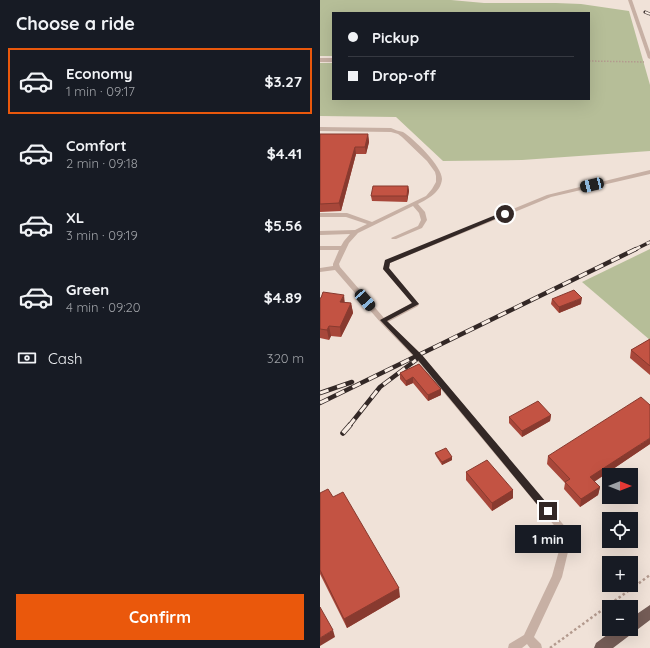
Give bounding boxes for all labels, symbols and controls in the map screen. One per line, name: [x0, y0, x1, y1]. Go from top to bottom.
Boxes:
text: Choose a ride: [16, 12, 135, 35]
text: Pickup: [372, 28, 419, 47]
icon: car: [18, 63, 54, 99]
text: Economy: [66, 64, 133, 83]
text: Drop-off: [372, 66, 436, 85]
text: $3.27: [264, 72, 302, 91]
text: 1 min · 09:17: [66, 83, 135, 99]
icon: car: [18, 135, 54, 171]
text: Comfort: [66, 136, 127, 155]
text: $4.41: [267, 144, 302, 163]
text: 2 min · 09:18: [66, 155, 138, 171]
car: [579, 176, 605, 194]
route start: [496, 205, 514, 223]
icon: car: [18, 207, 54, 243]
text: XL: [66, 208, 84, 227]
text: $5.56: [264, 216, 302, 235]
text: 3 min · 09:19: [66, 227, 138, 243]
icon: car: [18, 279, 54, 315]
text: Green: [66, 280, 109, 299]
car: [353, 287, 377, 313]
text: $4.89: [264, 288, 302, 307]
text: 4 min · 09:20: [66, 299, 141, 315]
icon: cash: [16, 347, 38, 369]
text: Cash: [48, 349, 82, 368]
text: 320 m: [267, 350, 304, 366]
north arrow: [602, 468, 638, 504]
map controls: [602, 468, 638, 636]
route end: [539, 502, 557, 520]
button: locate: [602, 512, 638, 548]
callout: 1 min: [515, 525, 581, 553]
text: 1 min: [532, 531, 564, 547]
button: +: [602, 556, 638, 592]
button: Confirm: [16, 594, 304, 640]
button: −: [602, 600, 638, 636]

